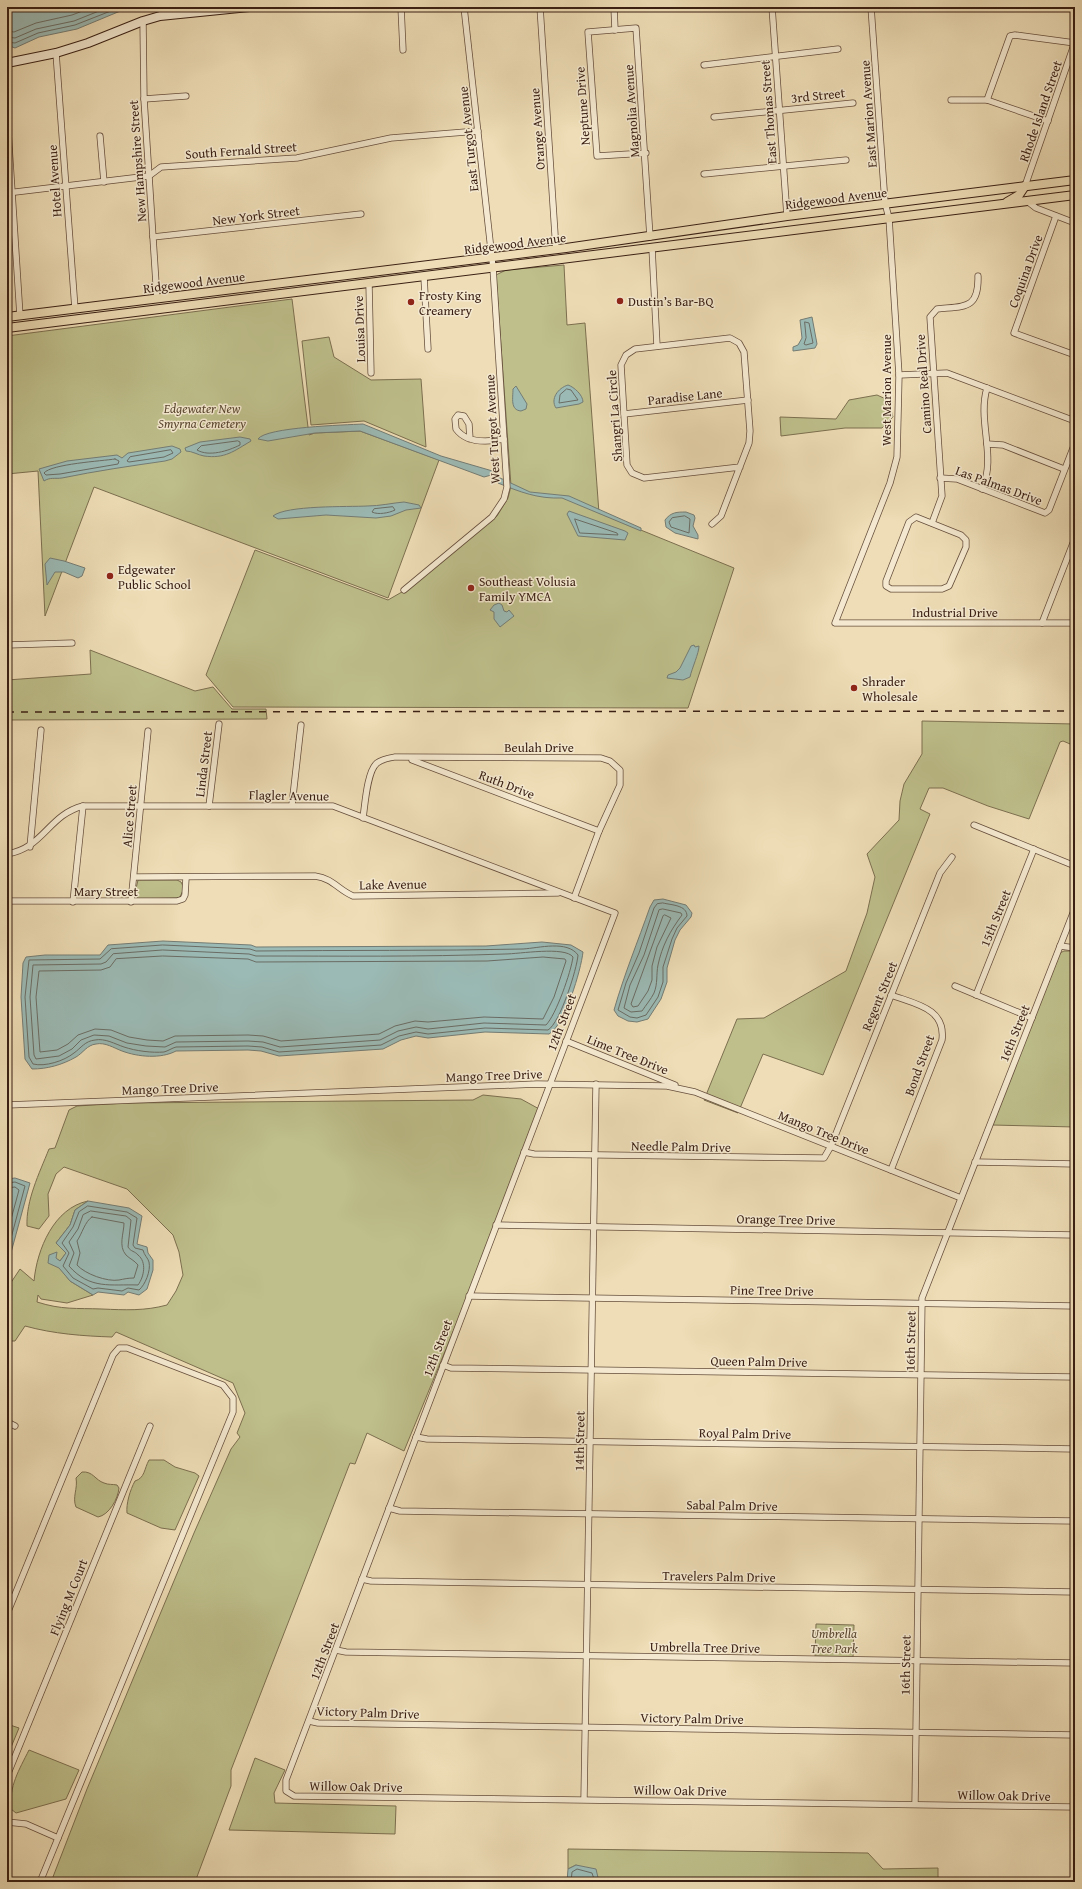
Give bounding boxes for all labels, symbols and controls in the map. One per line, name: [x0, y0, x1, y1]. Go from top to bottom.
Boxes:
street label: Rhode Island Street: [1014, 57, 1067, 164]
street label: East Thomas Street: [755, 59, 782, 165]
street label: East Marion Avenue: [855, 59, 882, 168]
street label: Magnolia Avenue: [619, 64, 644, 158]
street label: Neptune Drive: [570, 66, 595, 146]
street label: 3rd Street: [790, 83, 846, 108]
street label: East Turgot Avenue: [454, 85, 483, 192]
street label: Orange Avenue: [525, 87, 550, 171]
street label: New Hampshire Street: [124, 99, 151, 223]
street label: South Fernald Street: [185, 137, 298, 164]
street label: Hotel Avenue: [42, 144, 67, 218]
street label: Ridgewood Avenue: [784, 183, 888, 214]
street label: New York Street: [211, 201, 301, 230]
street label: Ridgewood Avenue: [463, 228, 567, 259]
street label: Coquina Drive: [1003, 232, 1048, 310]
street label: Ridgewood Avenue: [142, 267, 246, 298]
place label: Frosty King Creamery: [419, 286, 482, 320]
place label: Dustin’s Bar-BQ: [628, 292, 714, 311]
street label: Louisa Drive: [349, 295, 370, 363]
marker: Dustin’s Bar-BQ: [615, 296, 625, 306]
marker: Frosty King Creamery: [406, 297, 416, 307]
street label: West Marion Avenue: [877, 334, 896, 446]
street label: Camino Real Drive: [911, 334, 936, 434]
street label: Shangri La Circle: [602, 369, 627, 463]
street label: West Turgot Avenue: [480, 374, 505, 484]
street label: Paradise Lane: [647, 383, 723, 410]
park label: Edgewater New Smyrna Cemetery: [158, 399, 246, 433]
street label: Las Palmas Drive: [953, 461, 1045, 510]
place label: Edgewater Public School: [118, 560, 191, 594]
marker: Edgewater Public School: [105, 571, 115, 581]
place label: Southeast Volusia Family YMCA: [479, 572, 577, 606]
marker: Southeast Volusia Family YMCA: [466, 583, 476, 593]
street label: Industrial Drive: [912, 603, 998, 622]
place label: Shrader Wholesale: [862, 672, 918, 706]
marker: Shrader Wholesale: [849, 683, 859, 693]
street label: Linda Street: [190, 730, 217, 798]
street label: Beulah Drive: [504, 738, 574, 757]
street label: Ruth Drive: [476, 765, 538, 804]
street label: Alice Street: [117, 784, 142, 848]
street label: Flagler Avenue: [249, 785, 329, 806]
street label: Lake Avenue: [359, 874, 427, 895]
street label: Mary Street: [74, 882, 139, 901]
street label: 15th Street: [975, 886, 1016, 950]
street label: Regent Street: [857, 958, 902, 1034]
street label: 12th Street: [542, 990, 581, 1054]
street label: 16th Street: [994, 1001, 1035, 1065]
street label: Lime Tree Drive: [584, 1030, 671, 1079]
street label: Bond Street: [900, 1031, 939, 1098]
street label: Mango Tree Drive: [445, 1064, 543, 1087]
street label: Mango Tree Drive: [121, 1077, 219, 1100]
street label: Mango Tree Drive: [775, 1106, 872, 1159]
street label: Needle Palm Drive: [631, 1136, 731, 1157]
street label: Orange Tree Drive: [736, 1209, 835, 1230]
street label: Pine Tree Drive: [730, 1280, 814, 1301]
street label: 16th Street: [900, 1310, 921, 1371]
street label: 12th Street: [418, 1316, 457, 1380]
street label: Queen Palm Drive: [710, 1351, 808, 1372]
street label: 14th Street: [569, 1410, 590, 1471]
street label: Royal Palm Drive: [699, 1423, 791, 1444]
street label: Sabal Palm Drive: [686, 1495, 778, 1516]
street label: Flying M Court: [44, 1556, 93, 1638]
street label: Travelers Palm Drive: [662, 1566, 776, 1587]
street label: 12th Street: [305, 1619, 344, 1683]
park label: Umbrella Tree Park: [810, 1624, 858, 1658]
street label: 16th Street: [895, 1634, 916, 1695]
street label: Umbrella Tree Drive: [650, 1637, 760, 1658]
street label: Victory Palm Drive: [316, 1701, 420, 1724]
street label: Victory Palm Drive: [640, 1708, 744, 1729]
street label: Willow Oak Drive: [309, 1776, 403, 1797]
street label: Willow Oak Drive: [633, 1780, 727, 1801]
street label: Willow Oak Drive: [957, 1785, 1051, 1806]

